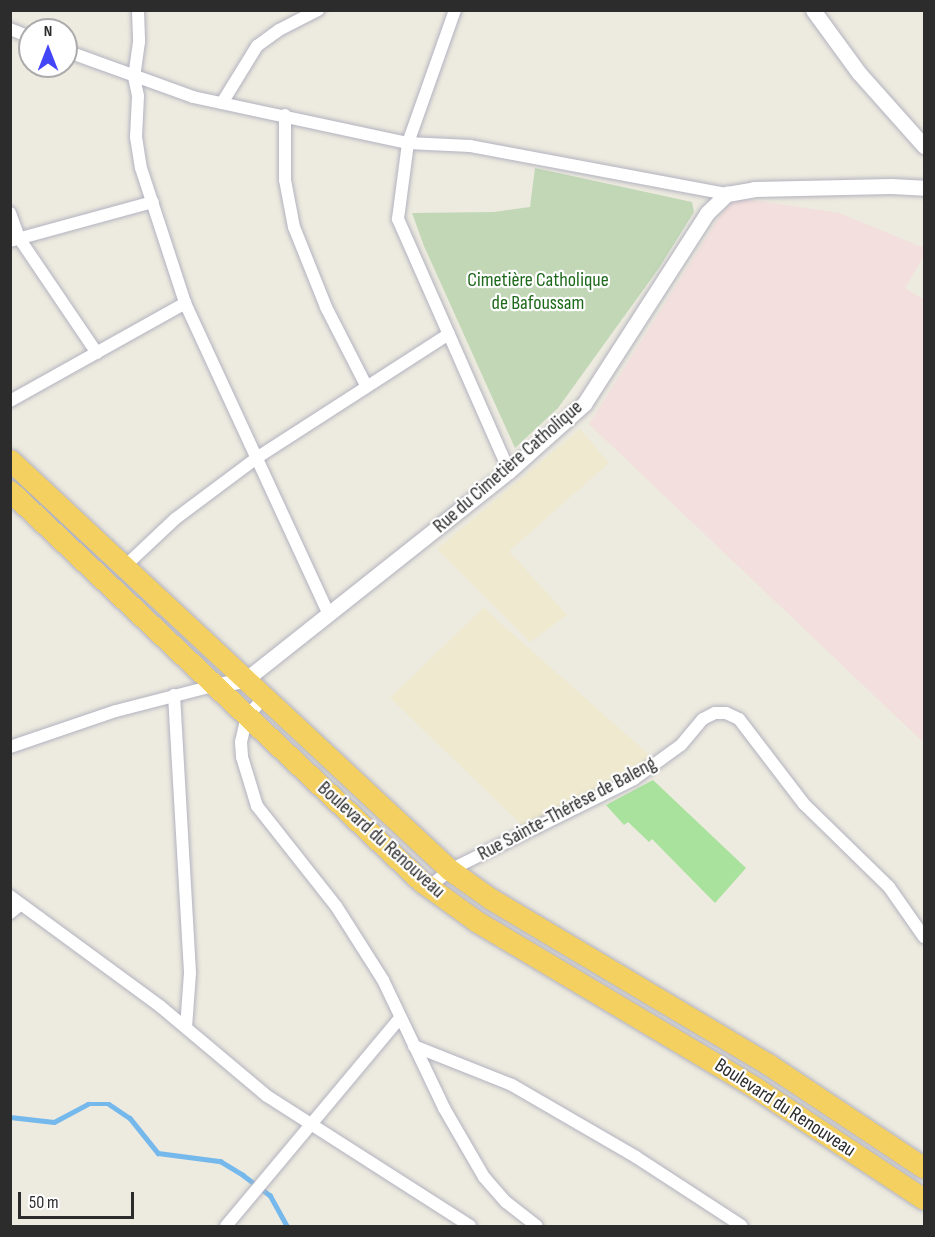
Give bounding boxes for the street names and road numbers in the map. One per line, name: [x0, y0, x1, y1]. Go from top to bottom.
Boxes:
street label: Rue du Cimetière Catholique: [428, 396, 588, 538]
street label: Rue Sainte-Thérèse de Baleng: [474, 752, 660, 866]
street label: Boulevard du Renouveau: [312, 777, 450, 903]
street label: Boulevard du Renouveau: [710, 1054, 860, 1162]

